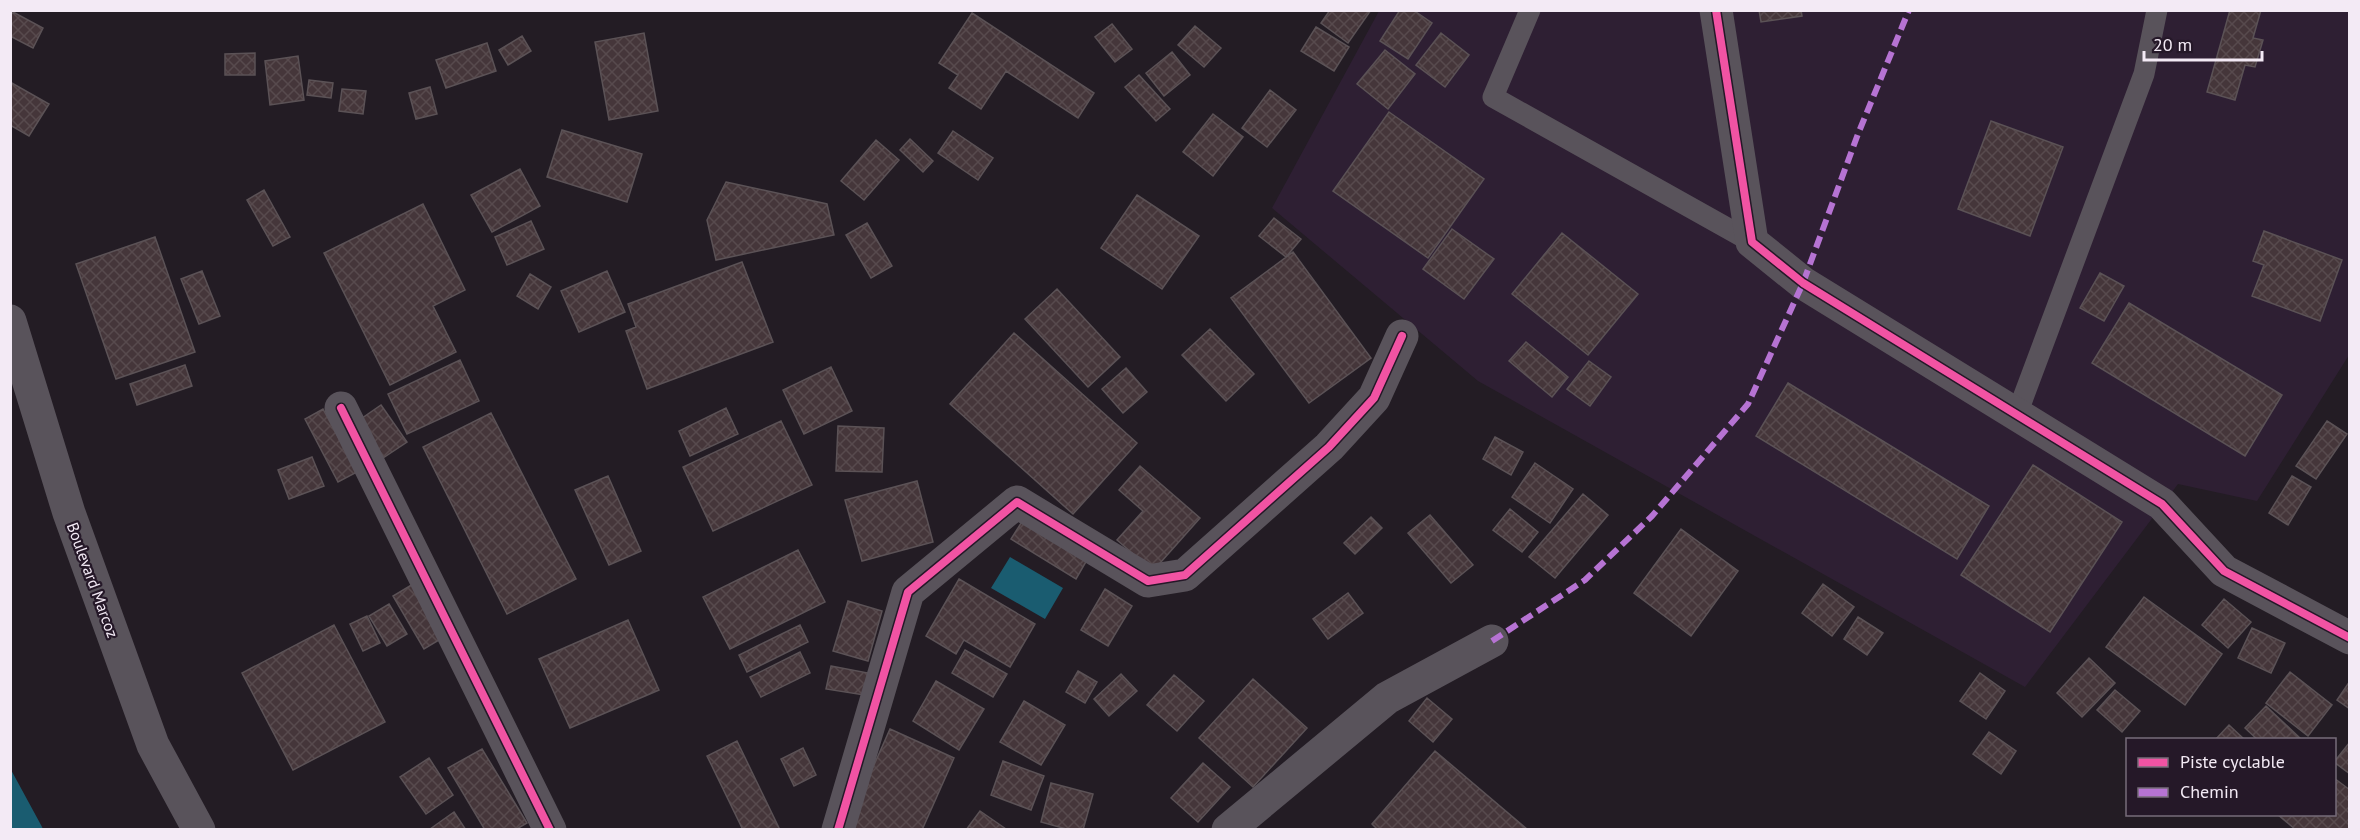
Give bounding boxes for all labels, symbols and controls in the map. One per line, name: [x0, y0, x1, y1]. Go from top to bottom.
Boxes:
scale bar: [2144, 24, 2262, 62]
text: 20 m: [2153, 33, 2192, 56]
street label: Boulevard Marcoz: [63, 520, 123, 640]
legend: [2126, 738, 2336, 816]
text: Piste cyclable: [2180, 750, 2285, 773]
text: Chemin: [2180, 780, 2239, 803]

